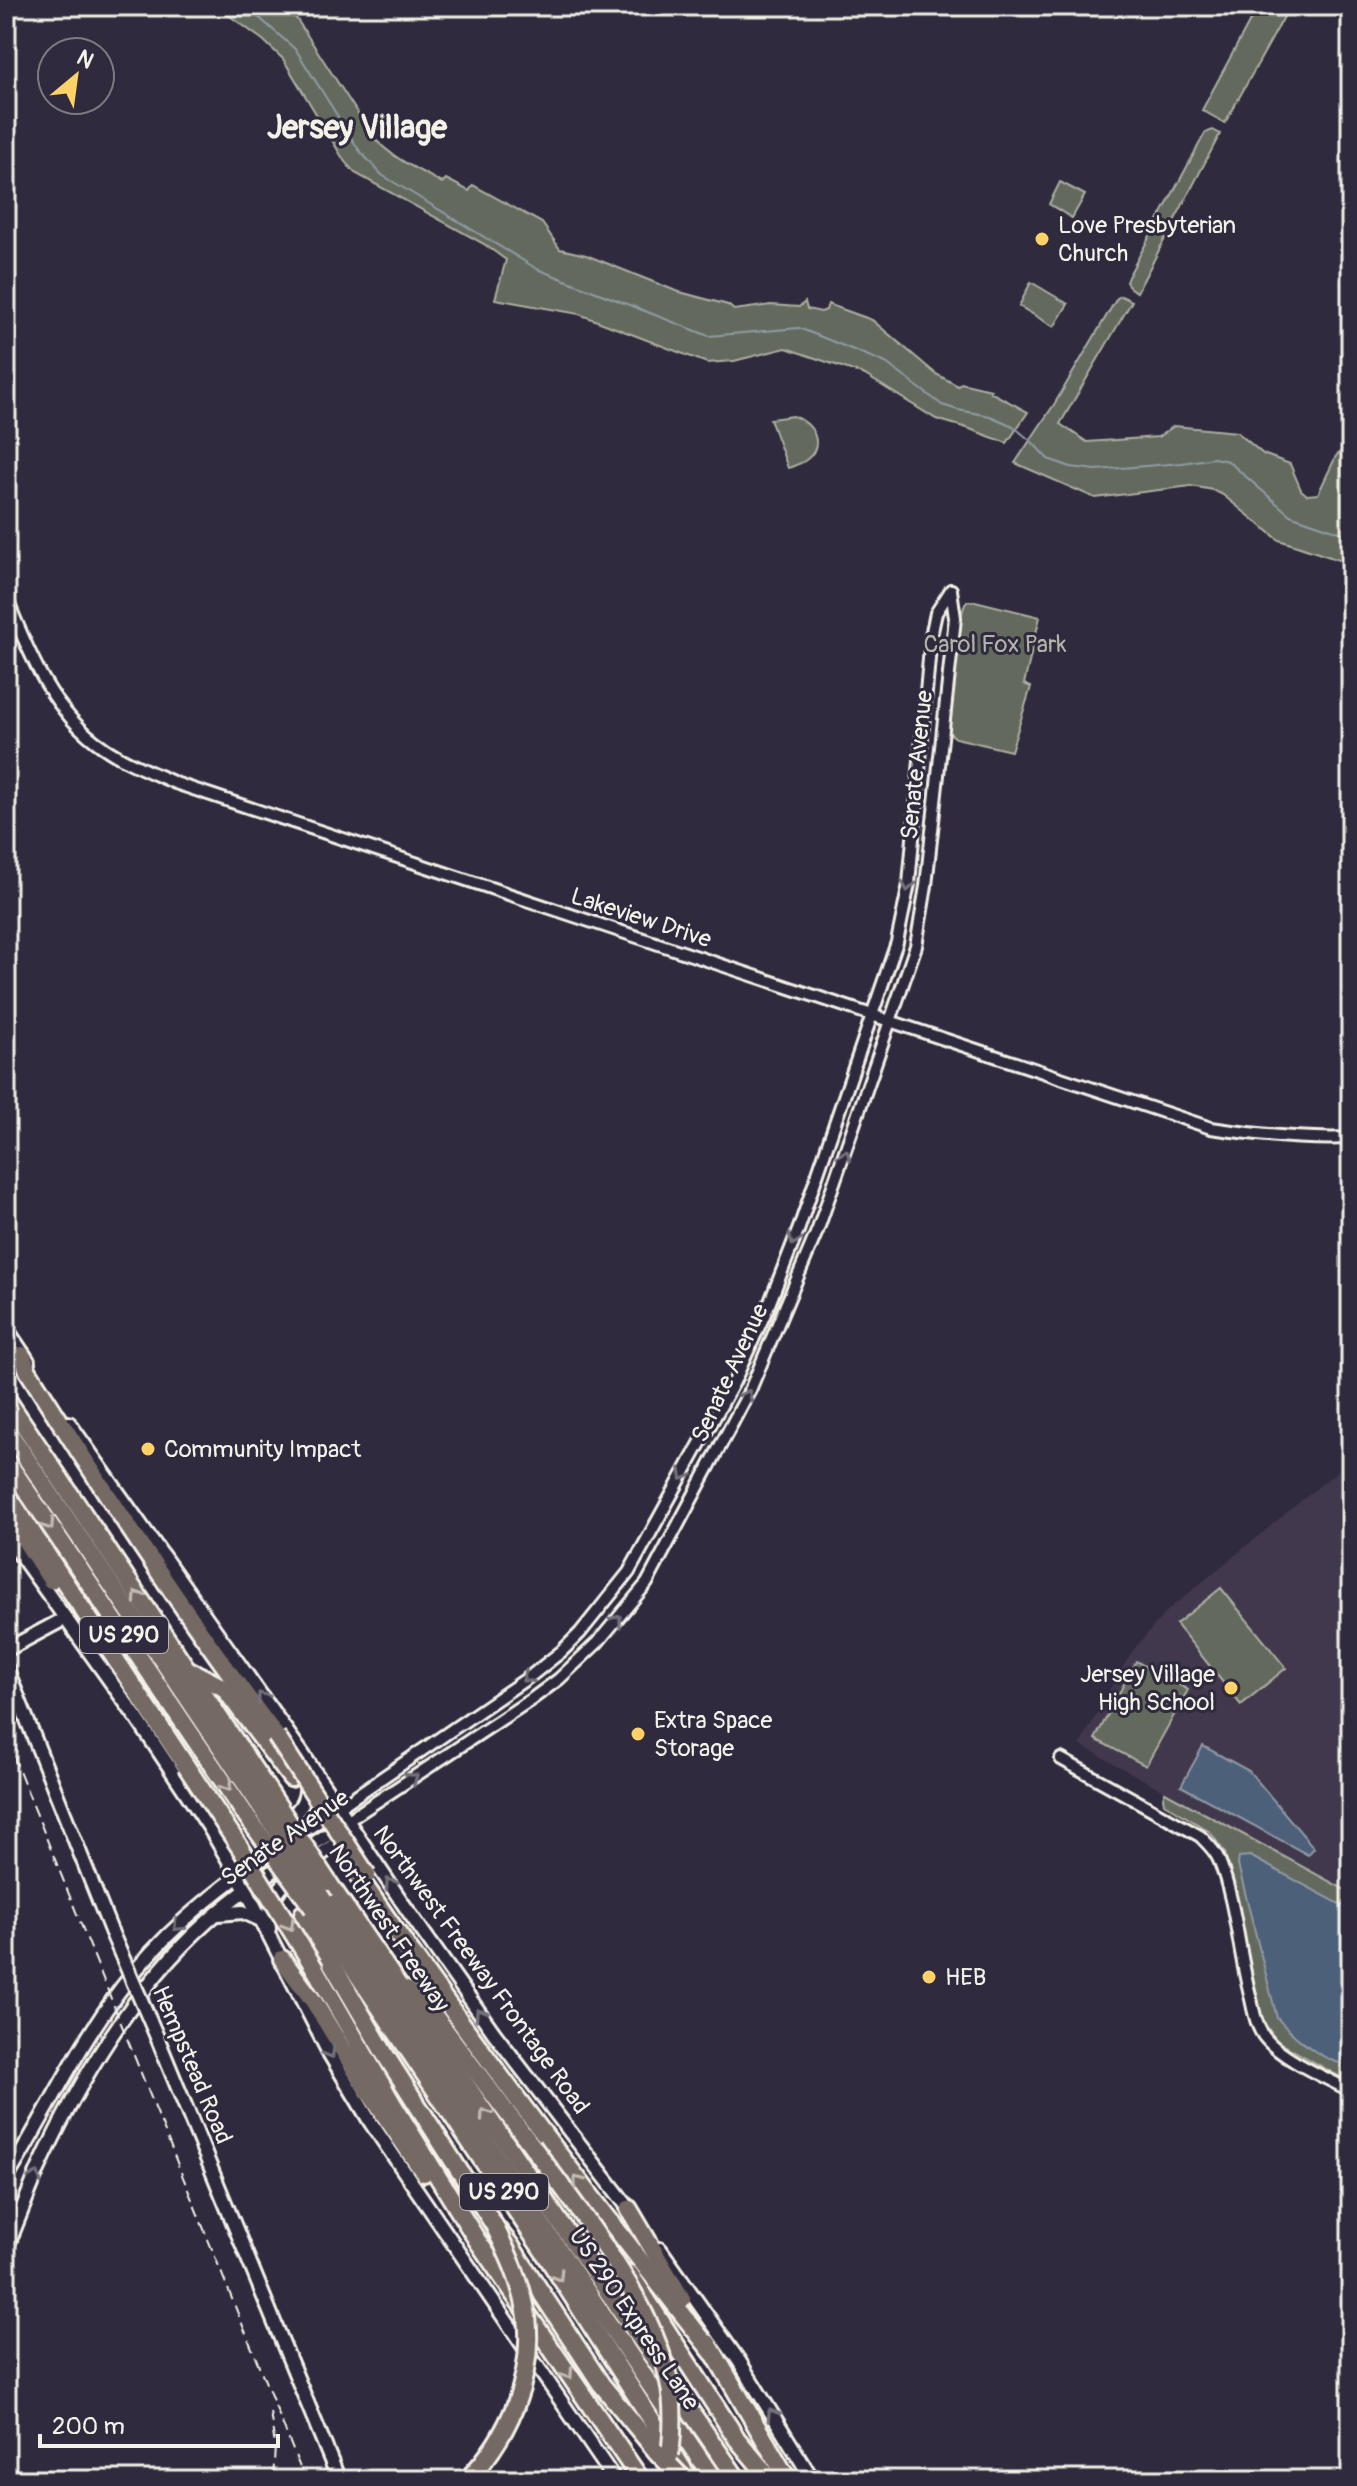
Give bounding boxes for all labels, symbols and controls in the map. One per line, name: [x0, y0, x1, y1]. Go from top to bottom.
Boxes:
north arrow: [36, 36, 116, 116]
text: N: [72, 44, 99, 75]
district label: Jersey Village: [267, 108, 448, 148]
place label: Love Presbyterian Church: [1058, 211, 1236, 268]
marker: Love Presbyterian Church: [1033, 230, 1051, 248]
park label: Carol Fox Park: [924, 630, 1067, 659]
street label: Senate Avenue: [895, 689, 939, 841]
one-way arrow: [900, 879, 917, 893]
street label: Lakeview Drive: [567, 882, 715, 954]
one-way arrow: [835, 1148, 851, 1162]
one-way arrow: [787, 1232, 804, 1246]
street label: Senate Avenue: [685, 1299, 775, 1447]
one-way arrow: [737, 1389, 753, 1404]
place label: Community Impact: [164, 1435, 361, 1464]
marker: Community Impact: [139, 1440, 157, 1458]
one-way arrow: [678, 1466, 694, 1480]
one-way arrow: [40, 1516, 55, 1530]
one-way arrow: [133, 1590, 148, 1605]
one-way arrow: [607, 1615, 622, 1629]
road number: US 290: [80, 1617, 168, 1653]
place label: Jersey Village High School: [1080, 1660, 1215, 1717]
one-way arrow: [521, 1668, 535, 1683]
marker: Jersey Village High School: [1222, 1679, 1240, 1697]
one-way arrow: [258, 1692, 272, 1706]
place label: Extra Space Storage: [654, 1706, 773, 1763]
marker: Extra Space Storage: [629, 1725, 647, 1743]
one-way arrow: [404, 1773, 418, 1788]
one-way arrow: [217, 1778, 232, 1792]
street label: Senate Avenue: [215, 1783, 355, 1893]
street label: Northwest Freeway Frontage Road: [367, 1820, 595, 2120]
street label: Northwest Freeway: [322, 1839, 456, 2017]
one-way arrow: [384, 1878, 399, 1892]
one-way arrow: [279, 1916, 295, 1931]
one-way arrow: [173, 1917, 187, 1931]
place label: HEB: [945, 1963, 986, 1992]
marker: HEB: [920, 1968, 938, 1986]
street label: Hempstead Road: [146, 1982, 238, 2148]
one-way arrow: [475, 2008, 490, 2022]
one-way arrow: [320, 2045, 336, 2059]
one-way arrow: [480, 2108, 495, 2122]
one-way arrow: [26, 2171, 42, 2185]
road number: US 290: [460, 2174, 548, 2210]
one-way arrow: [574, 2175, 588, 2190]
street label: US 290 Express Lane: [562, 2223, 706, 2416]
one-way arrow: [549, 2267, 564, 2282]
one-way arrow: [558, 2365, 573, 2379]
scale bar: [40, 2398, 278, 2448]
one-way arrow: [766, 2408, 781, 2422]
text: 200 m: [52, 2412, 125, 2441]

